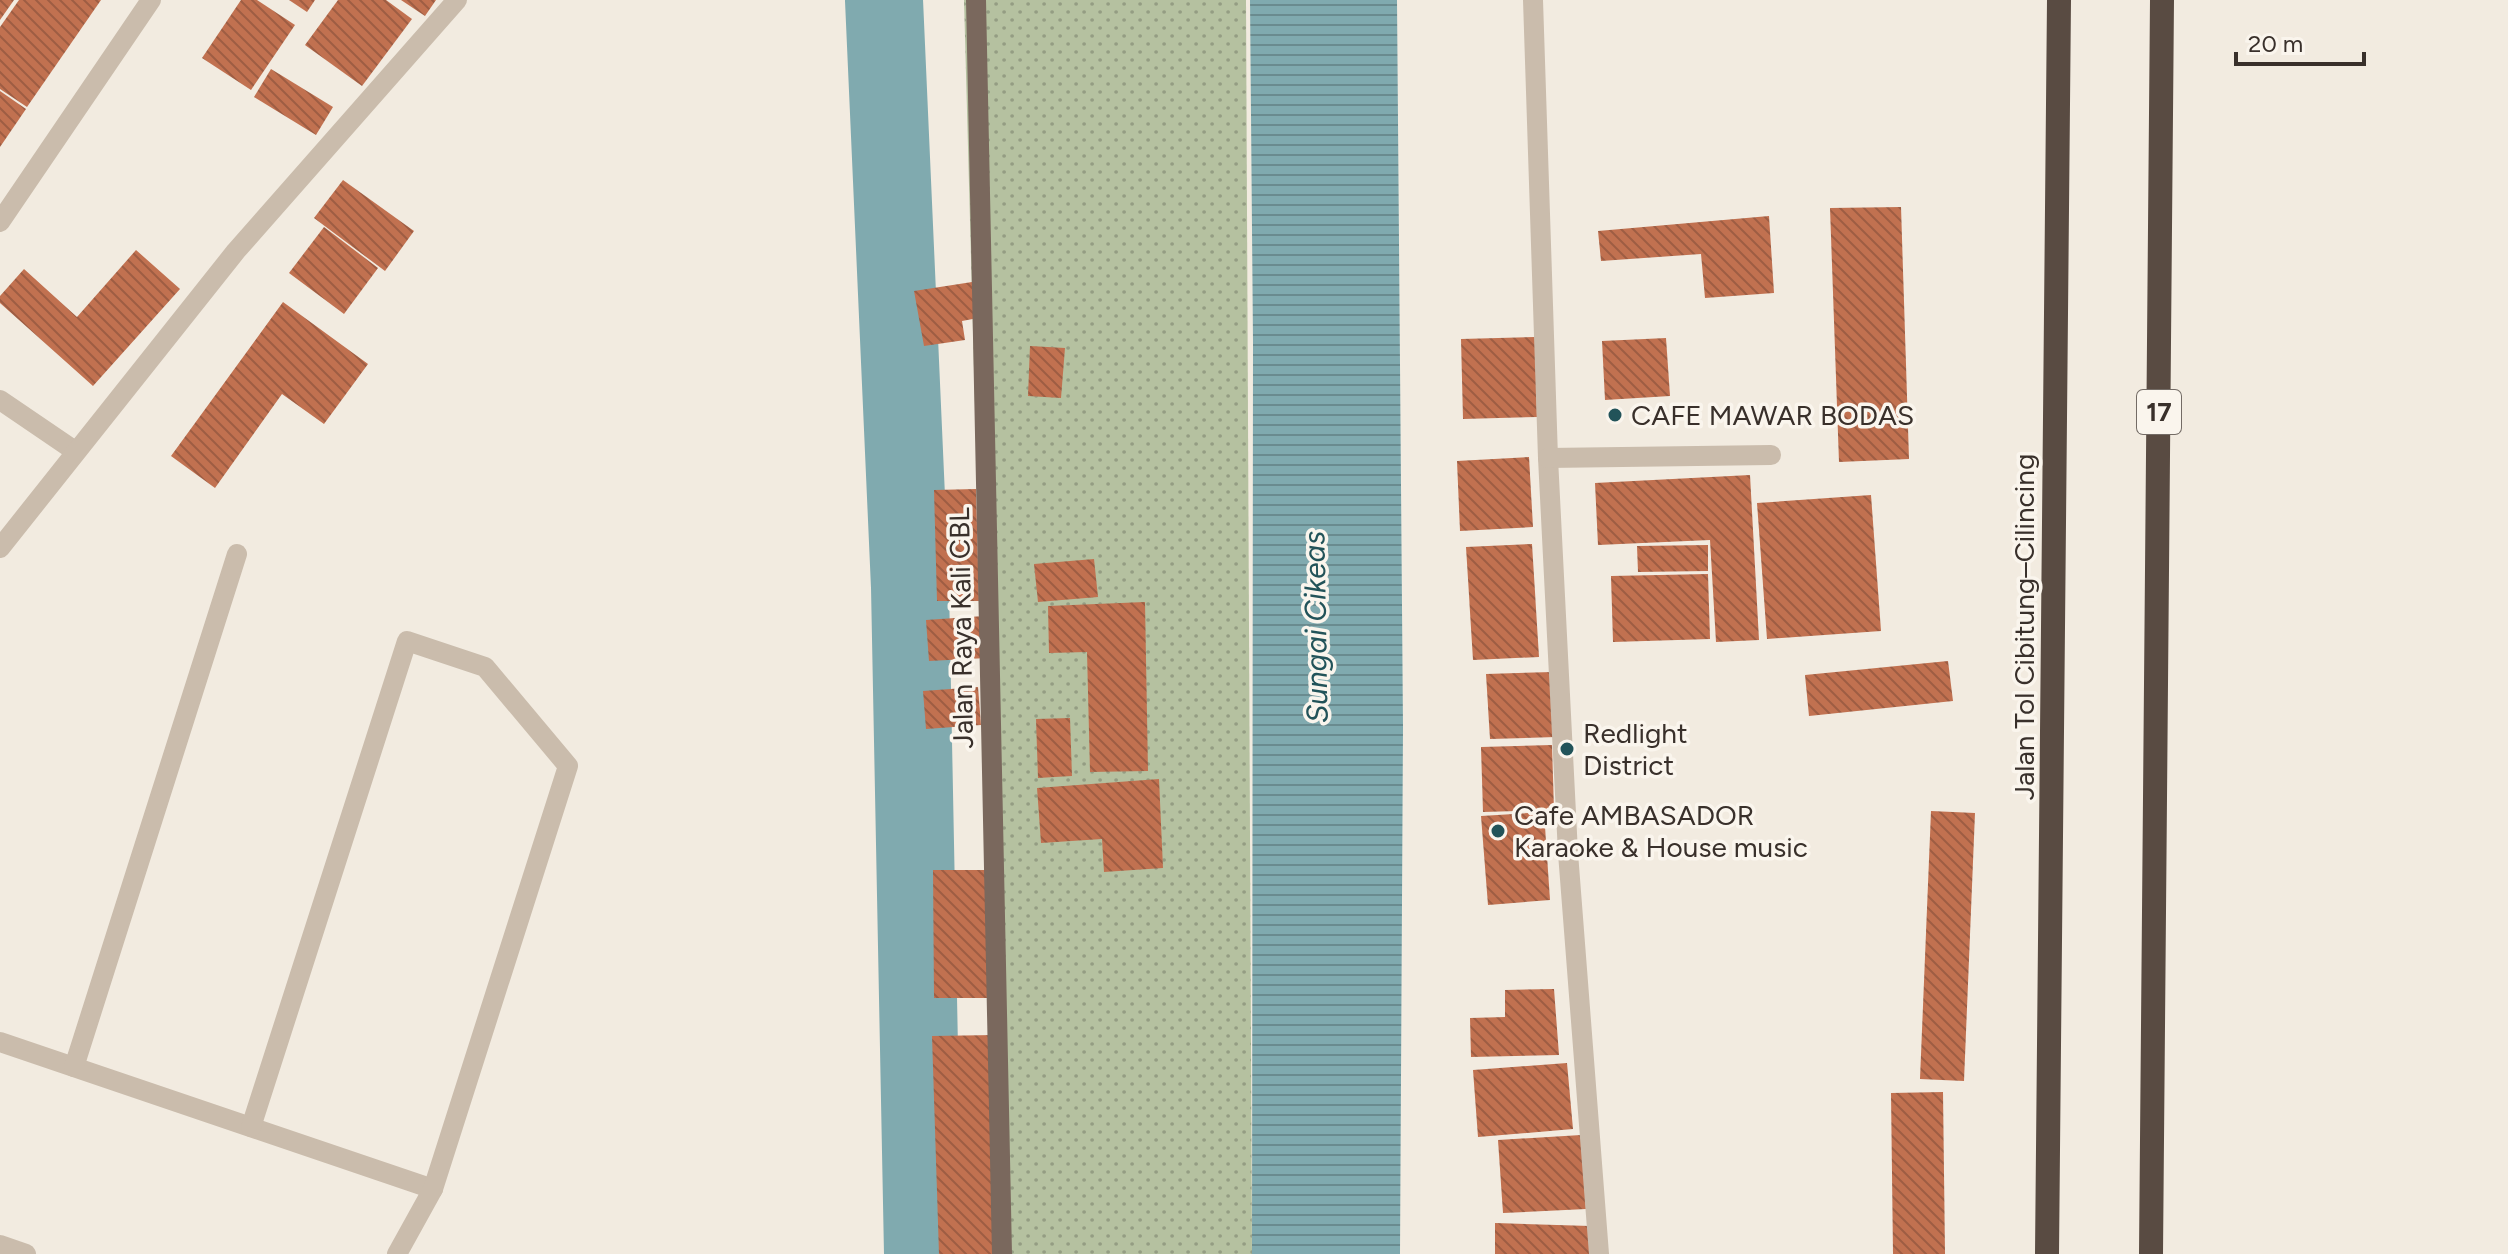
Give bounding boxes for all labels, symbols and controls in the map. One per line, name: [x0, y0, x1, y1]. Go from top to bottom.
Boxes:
scale bar: [2236, 16, 2364, 66]
text: 20 m: [2248, 29, 2303, 58]
road number: 17: [2137, 390, 2181, 434]
place label: CAFE MAWAR BODAS: [1631, 398, 1914, 432]
marker: CAFE MAWAR BODAS: [1606, 406, 1624, 424]
street label: Jalan Tol Cibitung–Cilincing: [2007, 454, 2041, 800]
street label: Jalan Raya Kali CBL: [942, 507, 980, 749]
water label: Sungai Cikeas: [1295, 530, 1336, 724]
place label: Redlight District: [1583, 716, 1688, 782]
marker: Redlight District: [1558, 740, 1576, 758]
place label: Cafe AMBASADOR Karaoke & House music: [1514, 798, 1808, 864]
marker: Cafe AMBASADOR Karaoke & House music: [1489, 822, 1507, 840]

